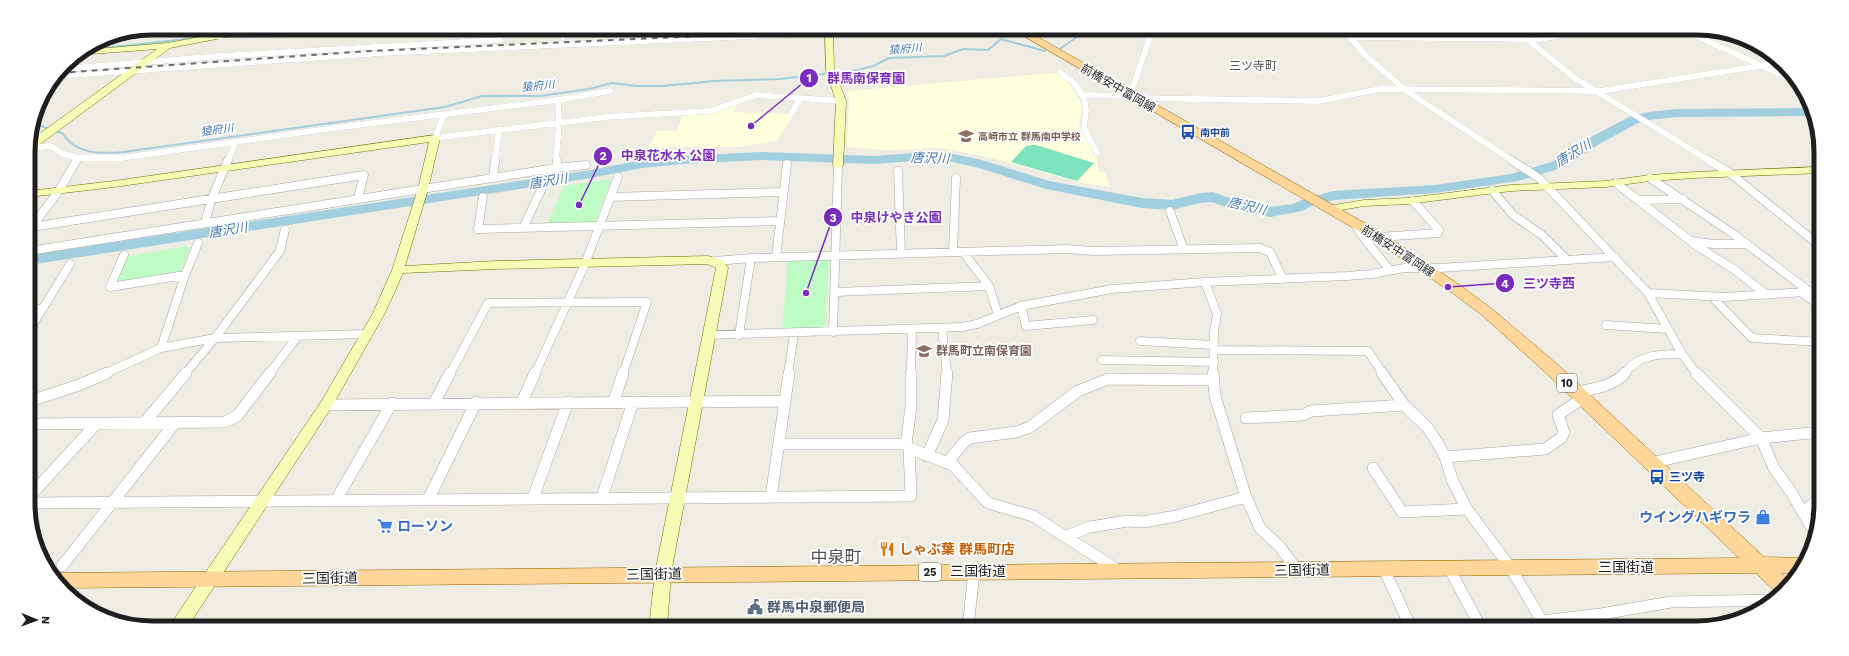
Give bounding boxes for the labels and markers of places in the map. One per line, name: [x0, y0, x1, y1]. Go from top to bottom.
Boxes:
callout: 群馬南保育園: [799, 66, 913, 91]
bus stop icon: 南中前: [1179, 123, 1197, 141]
school or university icon: 高崎市立 群馬南中学校: [957, 127, 975, 145]
place label: 南中前: [1200, 127, 1230, 138]
place label: 高崎市立 群馬南中学校: [978, 131, 1081, 142]
callout: 中泉花水木 公園: [593, 143, 723, 168]
callout: 中泉けやき公園: [823, 205, 950, 230]
callout: 三ツ寺西: [1495, 271, 1583, 296]
school or university icon: 群馬町立南保育園: [915, 342, 933, 360]
place label: 群馬町立南保育園: [936, 344, 1032, 358]
bus stop icon: 三ツ寺: [1648, 468, 1666, 486]
place label: 三ツ寺: [1669, 470, 1705, 484]
shop icon: ウイングハギワラ: [1754, 508, 1772, 526]
place label: ウイングハギワラ: [1639, 509, 1751, 525]
supermarket icon: ローソン: [376, 517, 394, 535]
place label: ローソン: [397, 518, 453, 534]
restaurant icon: しゃぶ葉 群馬町店: [878, 540, 896, 558]
place label: しゃぶ葉 群馬町店: [899, 541, 1015, 557]
public building icon: 群馬中泉郵便局: [746, 598, 764, 616]
place label: 群馬中泉郵便局: [767, 599, 865, 615]

